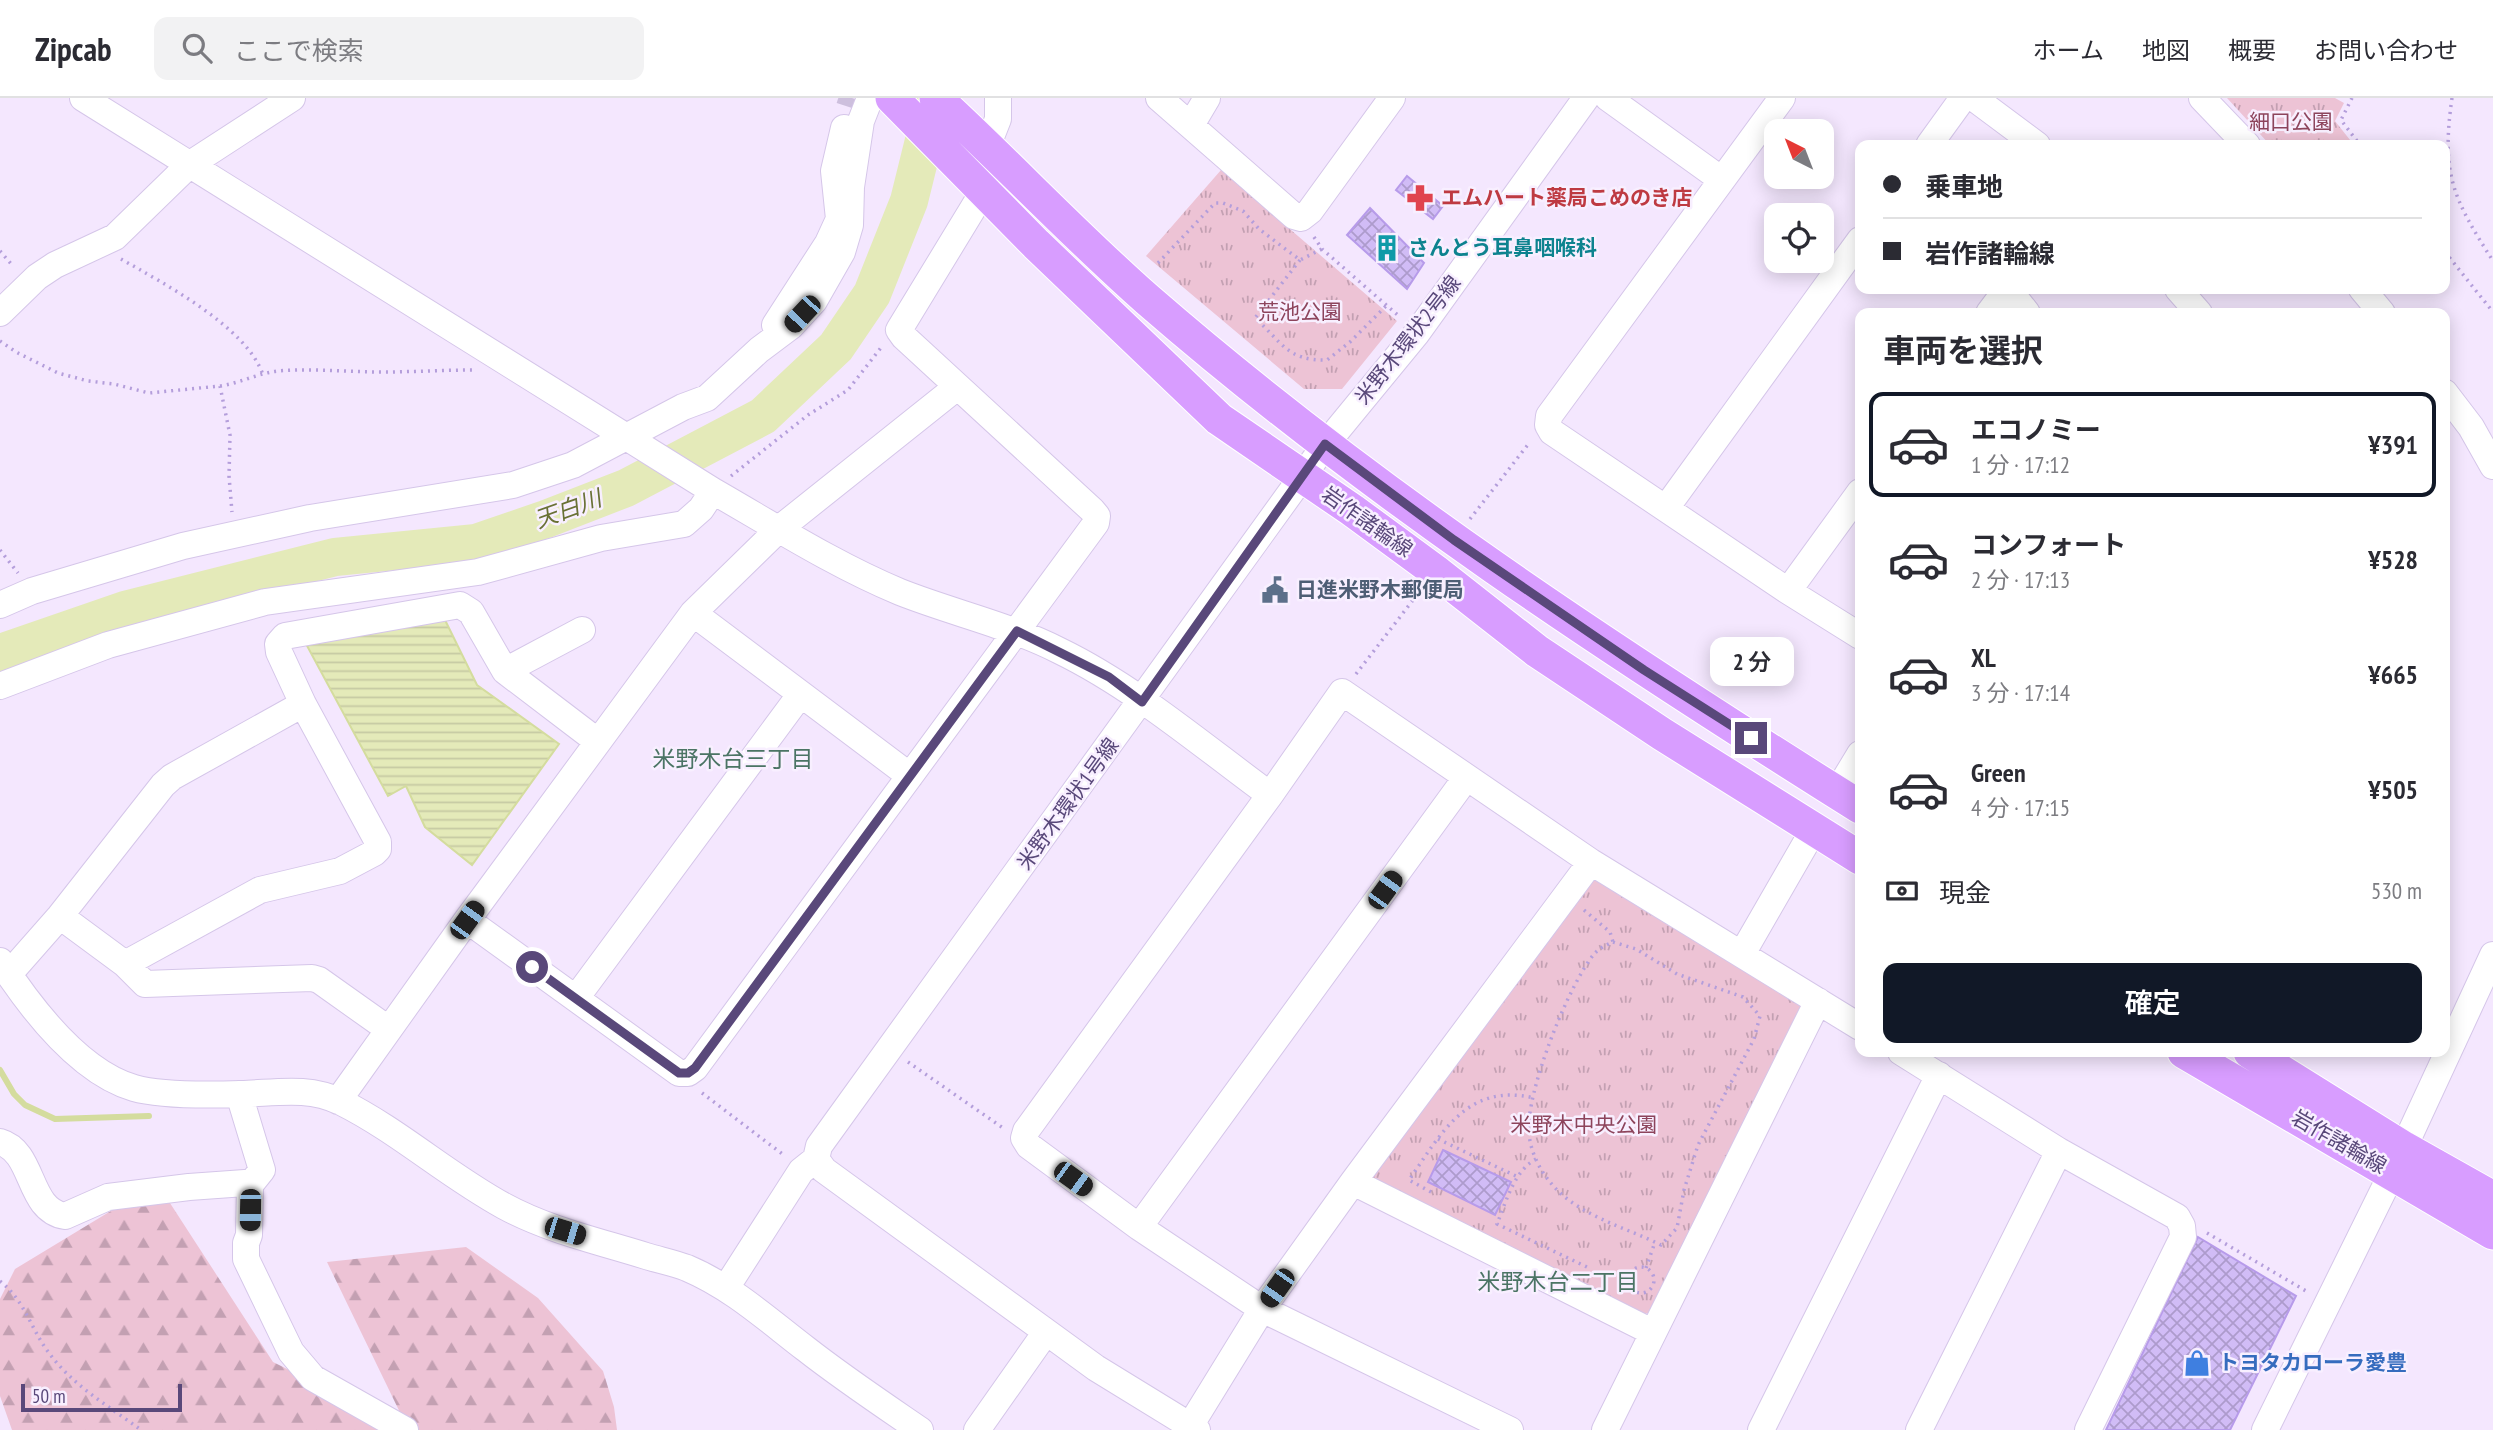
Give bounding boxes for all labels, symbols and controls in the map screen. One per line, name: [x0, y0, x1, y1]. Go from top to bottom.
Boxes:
search box: [154, 17, 644, 80]
text: Zipcab: [35, 27, 112, 70]
icon: search: [178, 29, 216, 67]
text: ここで検索: [234, 34, 364, 67]
text: ホーム: [2033, 35, 2104, 66]
text: 地図: [2142, 35, 2190, 66]
text: 概要: [2228, 35, 2276, 66]
text: お問い合わせ: [2314, 35, 2458, 66]
park label: 細口公園: [2249, 108, 2333, 135]
north arrow: [1764, 119, 1834, 189]
map controls: [1764, 119, 1834, 273]
text: 乗車地: [1925, 170, 2003, 203]
pharmacy icon: エムハート薬局こめのき店: [1405, 183, 1435, 213]
place label: エムハート薬局こめのき店: [1441, 184, 1692, 211]
button: locate: [1764, 203, 1834, 273]
building icon: さんとう耳鼻咽喉科: [1372, 233, 1402, 263]
place label: さんとう耳鼻咽喉科: [1408, 234, 1597, 261]
text: 岩作諸輪線: [1925, 237, 2055, 270]
street label: 米野木環状2号線: [1349, 270, 1466, 410]
car: [780, 291, 825, 337]
park label: 荒池公園: [1258, 298, 1342, 325]
text: 車両を選択: [1883, 329, 2043, 371]
icon: car: [1887, 413, 1950, 476]
text: エコノミー: [1971, 413, 2101, 446]
text: ¥391: [2368, 428, 2418, 461]
text: 1 分 · 17:12: [1971, 450, 2070, 479]
street label: 岩作諸輪線: [1317, 480, 1418, 563]
water label: 天白川: [530, 482, 608, 534]
icon: car: [1887, 528, 1950, 591]
text: コンフォート: [1971, 528, 2126, 561]
text: ¥528: [2368, 543, 2418, 576]
text: 2 分 · 17:13: [1971, 565, 2070, 594]
public building icon: 日進米野木郵便局: [1260, 575, 1290, 605]
place label: 日進米野木郵便局: [1296, 576, 1464, 603]
callout: 2 分: [1709, 636, 1793, 686]
text: XL: [1971, 641, 1996, 674]
icon: car: [1887, 643, 1950, 706]
text: 2 分: [1733, 647, 1771, 676]
text: ¥665: [2368, 658, 2418, 691]
text: 3 分 · 17:14: [1971, 678, 2070, 707]
route end: [1735, 722, 1767, 754]
street label: 米野木環状1号線: [1011, 732, 1124, 875]
district label: 米野木台三丁目: [653, 744, 814, 773]
text: Green: [1971, 756, 2026, 789]
icon: car: [1887, 758, 1950, 821]
text: ¥505: [2368, 773, 2418, 806]
text: 4 分 · 17:15: [1971, 793, 2070, 822]
car: [1365, 867, 1406, 913]
icon: cash: [1883, 872, 1921, 910]
text: 現金: [1939, 876, 1991, 909]
text: 530 m: [2371, 876, 2422, 905]
car: [447, 897, 488, 943]
route start: [516, 951, 548, 983]
button: 確定: [1883, 963, 2422, 1043]
street label: 岩作諸輪線: [2287, 1104, 2391, 1180]
park label: 米野木中央公園: [1511, 1111, 1658, 1138]
car: [1050, 1158, 1097, 1200]
car: [240, 1189, 261, 1231]
car: [542, 1215, 589, 1247]
car: [1257, 1265, 1298, 1311]
district label: 米野木台二丁目: [1478, 1267, 1639, 1296]
shop icon: トヨタカローラ愛豊: [2182, 1348, 2212, 1378]
place label: トヨタカローラ愛豊: [2218, 1349, 2407, 1376]
scale bar: [21, 1381, 182, 1413]
text: 50 m: [32, 1384, 66, 1408]

